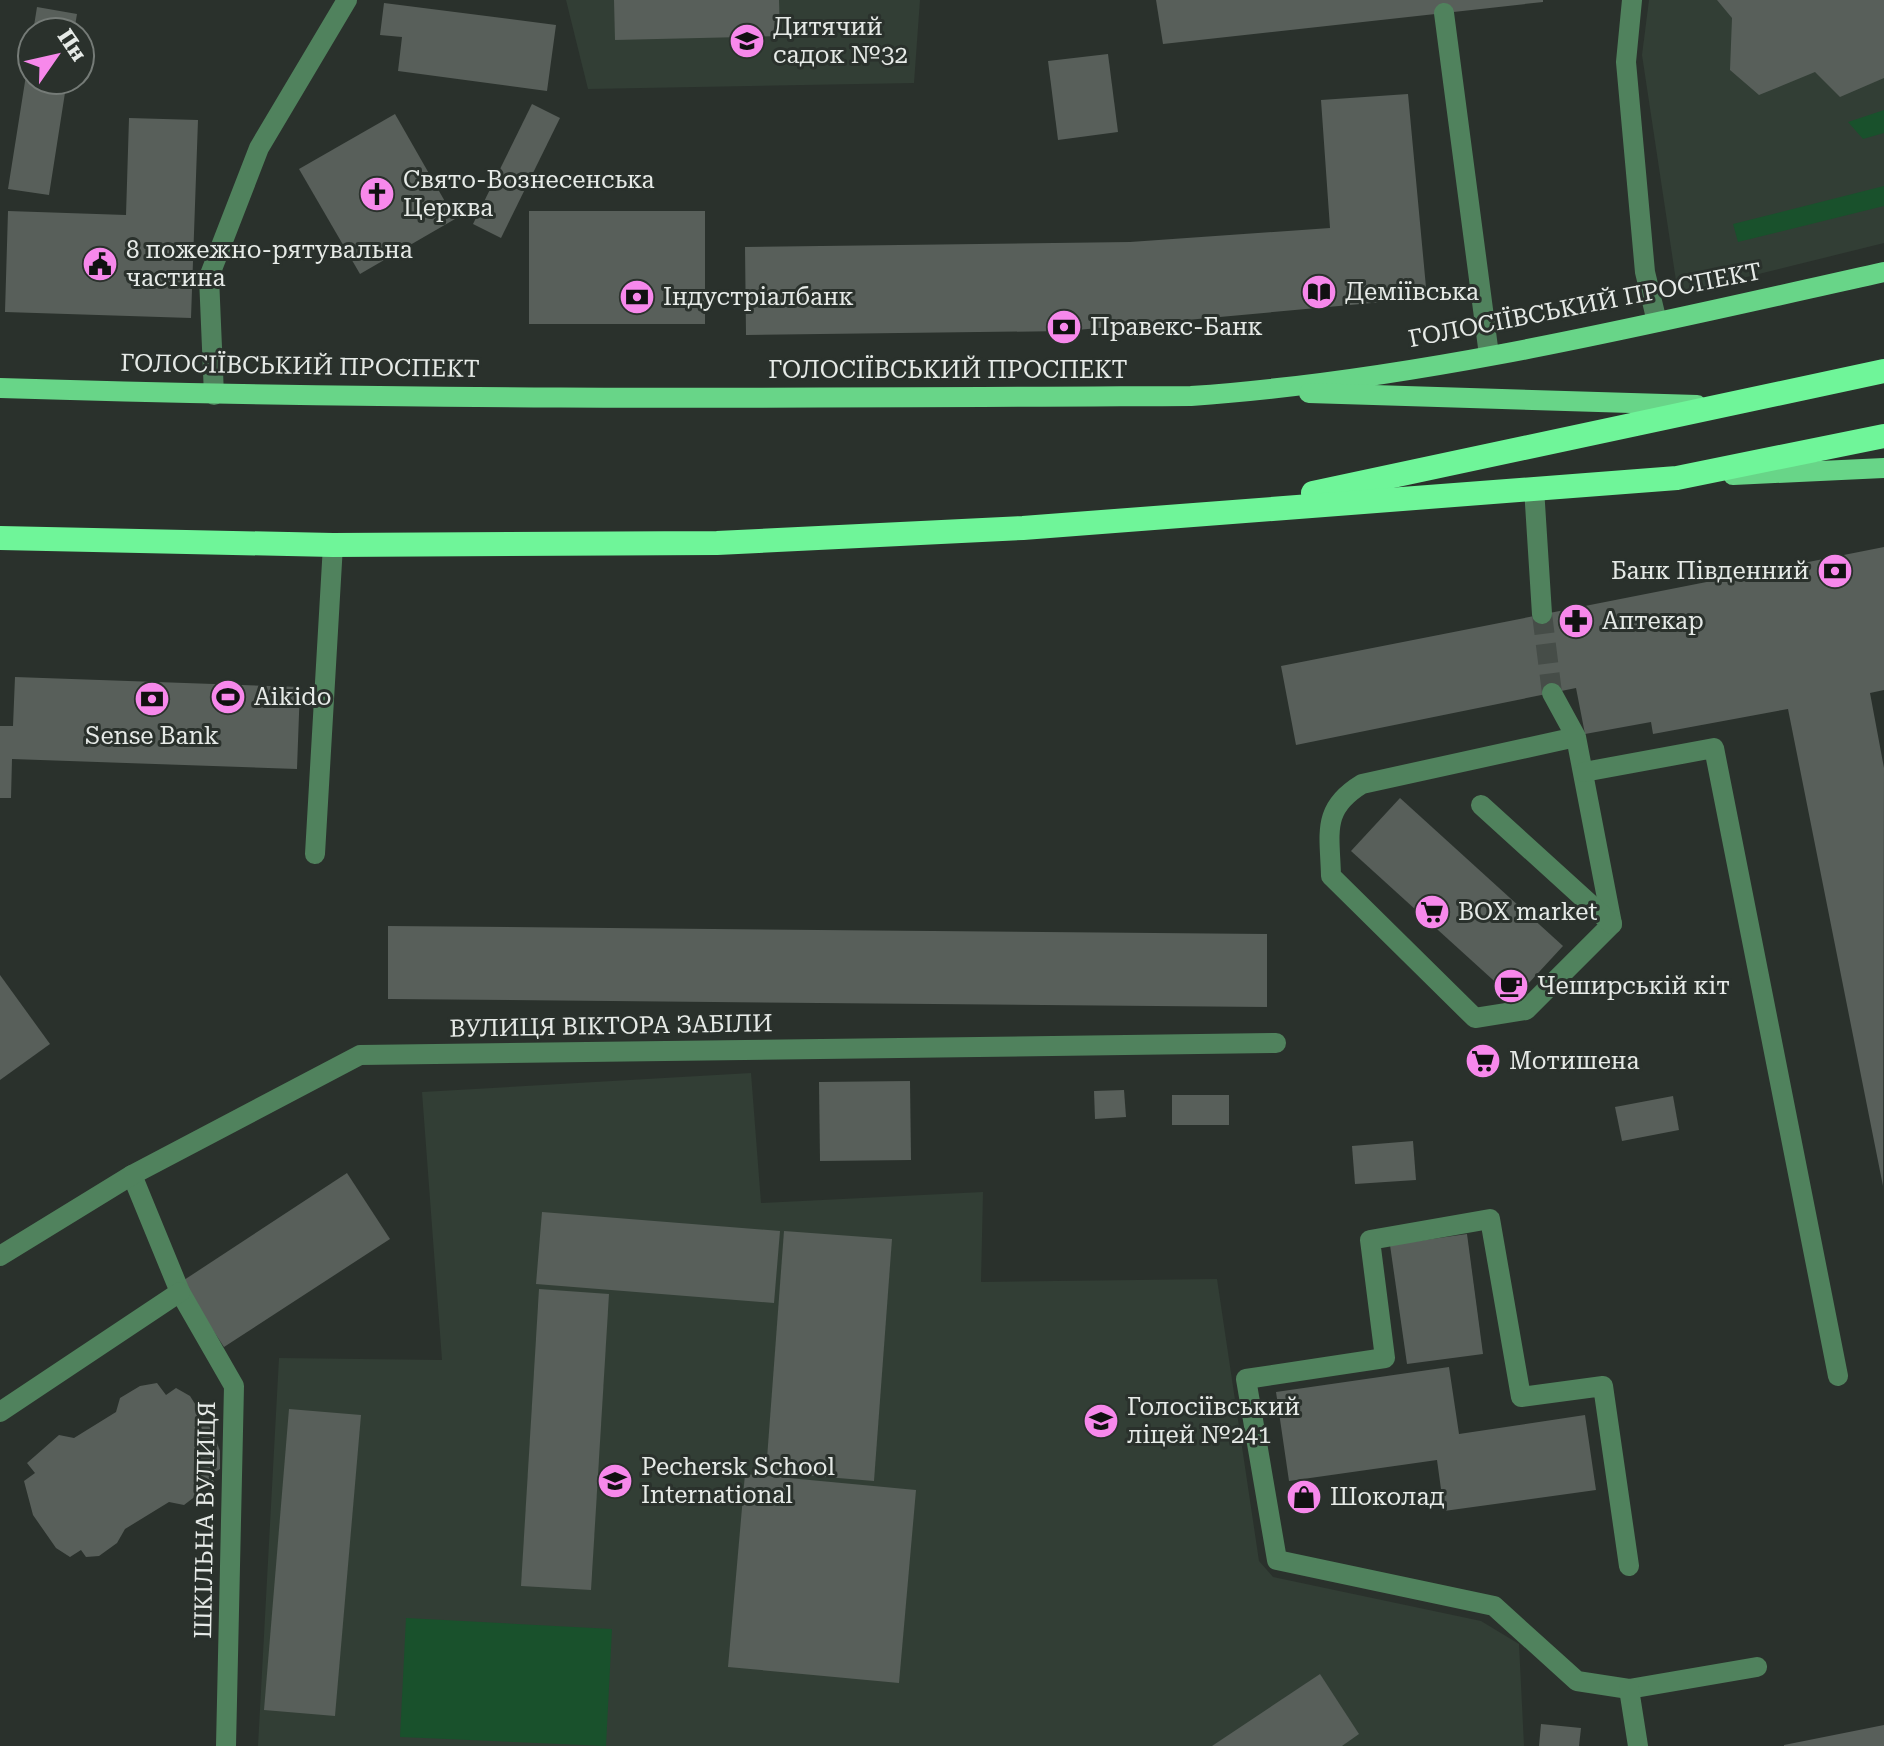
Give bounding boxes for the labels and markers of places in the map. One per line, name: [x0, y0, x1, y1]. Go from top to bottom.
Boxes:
place label: Дитячий садок №32: [773, 13, 908, 69]
school or university icon: Дитячий садок №32: [728, 22, 766, 60]
place label: Свято-Вознесенська Церква: [403, 166, 654, 222]
church icon: Свято-Вознесенська Церква: [358, 175, 396, 213]
place label: 8 пожежно-рятувальна частина: [126, 236, 413, 292]
public building icon: 8 пожежно-рятувальна частина: [81, 245, 119, 283]
library icon: Деміївська: [1300, 273, 1338, 311]
bank icon: Індустріалбанк: [618, 278, 656, 316]
place label: Деміївська: [1345, 278, 1479, 306]
place label: Індустріалбанк: [663, 283, 854, 311]
bank icon: Правекс-Банк: [1045, 308, 1083, 346]
place label: Правекс-Банк: [1090, 313, 1263, 341]
bank icon: Банк Південний: [1816, 552, 1854, 590]
place label: Банк Південний: [1611, 557, 1809, 585]
pharmacy icon: Аптекар: [1557, 602, 1595, 640]
place label: Аптекар: [1602, 607, 1704, 635]
sports icon: Aikido: [209, 678, 247, 716]
bank icon: Sense Bank: [133, 680, 171, 718]
place label: Aikido: [254, 683, 331, 711]
place label: Sense Bank: [85, 722, 219, 750]
supermarket icon: BOX market: [1413, 893, 1451, 931]
place label: BOX market: [1458, 898, 1598, 926]
cafe icon: Чеширській кіт: [1492, 967, 1530, 1005]
place label: Чеширській кіт: [1537, 972, 1730, 1000]
supermarket icon: Мотишена: [1464, 1042, 1502, 1080]
place label: Мотишена: [1509, 1047, 1639, 1075]
place label: Голосіївський ліцей №241: [1127, 1393, 1300, 1449]
school or university icon: Голосіївський ліцей №241: [1082, 1402, 1120, 1440]
place label: Pechersk School International: [641, 1453, 835, 1509]
school or university icon: Pechersk School International: [596, 1462, 634, 1500]
shop icon: Шоколад: [1285, 1478, 1323, 1516]
place label: Шоколад: [1330, 1483, 1445, 1511]

